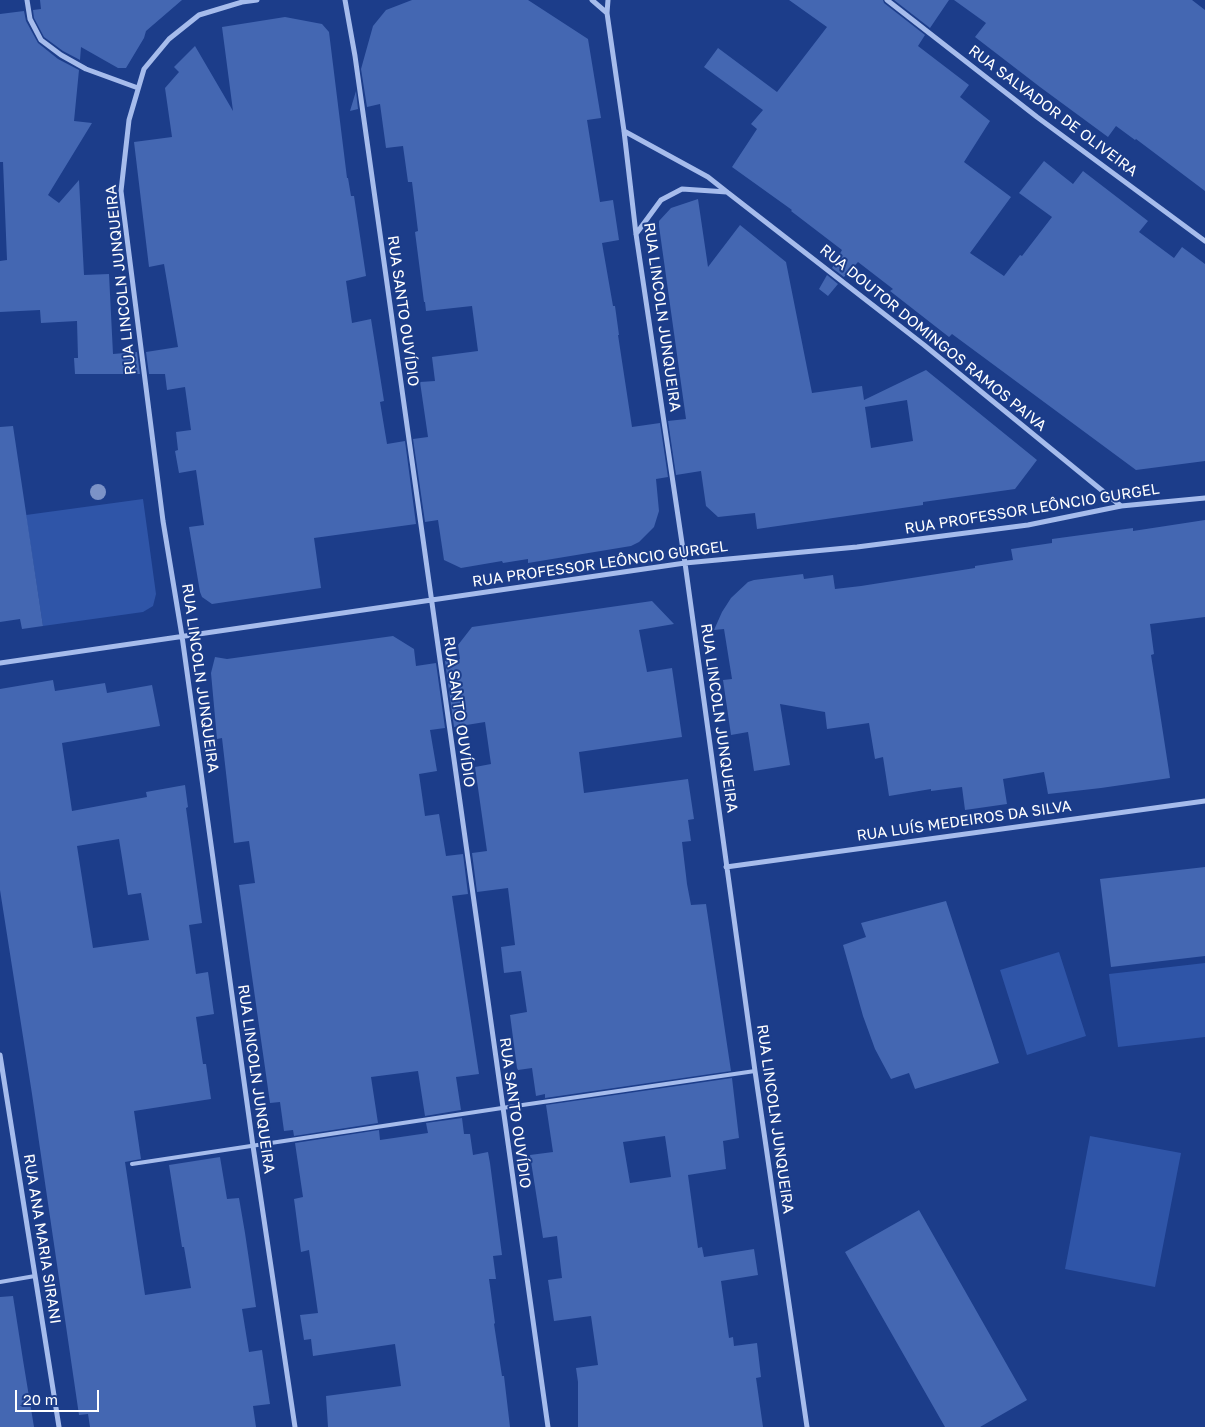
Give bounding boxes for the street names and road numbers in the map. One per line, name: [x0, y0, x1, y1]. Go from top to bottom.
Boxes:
street label: RUA SALVADOR DE OLIVEIRA: [965, 41, 1141, 181]
street label: RUA LINCOLN JUNQUEIRA: [102, 184, 140, 376]
street label: RUA LINCOLN JUNQUEIRA: [640, 221, 684, 413]
street label: RUA SANTO OUVÍDIO: [383, 234, 423, 388]
street label: RUA DOUTOR DOMINGOS RAMOS PAIVA: [816, 241, 1050, 435]
street label: RUA PROFESSOR LEÔNCIO GURGEL: [903, 480, 1161, 538]
street label: RUA PROFESSOR LEÔNCIO GURGEL: [471, 537, 729, 591]
street label: RUA LINCOLN JUNQUEIRA: [178, 582, 222, 774]
street label: RUA LINCOLN JUNQUEIRA: [697, 622, 741, 814]
street label: RUA SANTO OUVÍDIO: [439, 635, 479, 789]
street label: RUA LUÍS MEDEIROS DA SILVA: [855, 797, 1073, 845]
street label: RUA LINCOLN JUNQUEIRA: [234, 983, 278, 1175]
street label: RUA LINCOLN JUNQUEIRA: [753, 1023, 797, 1215]
street label: RUA SANTO OUVÍDIO: [495, 1036, 535, 1190]
street label: RUA ANA MARIA SIRANI: [20, 1153, 64, 1325]

